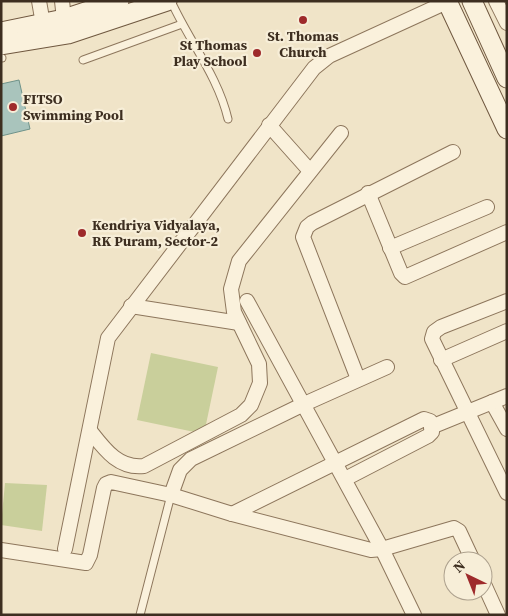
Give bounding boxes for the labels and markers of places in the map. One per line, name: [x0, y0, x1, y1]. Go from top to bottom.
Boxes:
marker: St. Thomas Church: [297, 14, 309, 26]
place label: St. Thomas Church: [267, 26, 339, 62]
place label: St Thomas Play School: [173, 35, 248, 71]
marker: St Thomas Play School: [251, 47, 263, 59]
place label: FITSO Swimming Pool: [23, 89, 124, 125]
marker: FITSO Swimming Pool: [7, 101, 19, 113]
place label: Kendriya Vidyalaya, RK Puram, Sector-2: [92, 215, 220, 251]
marker: Kendriya Vidyalaya, RK Puram, Sector-2: [76, 227, 88, 239]

